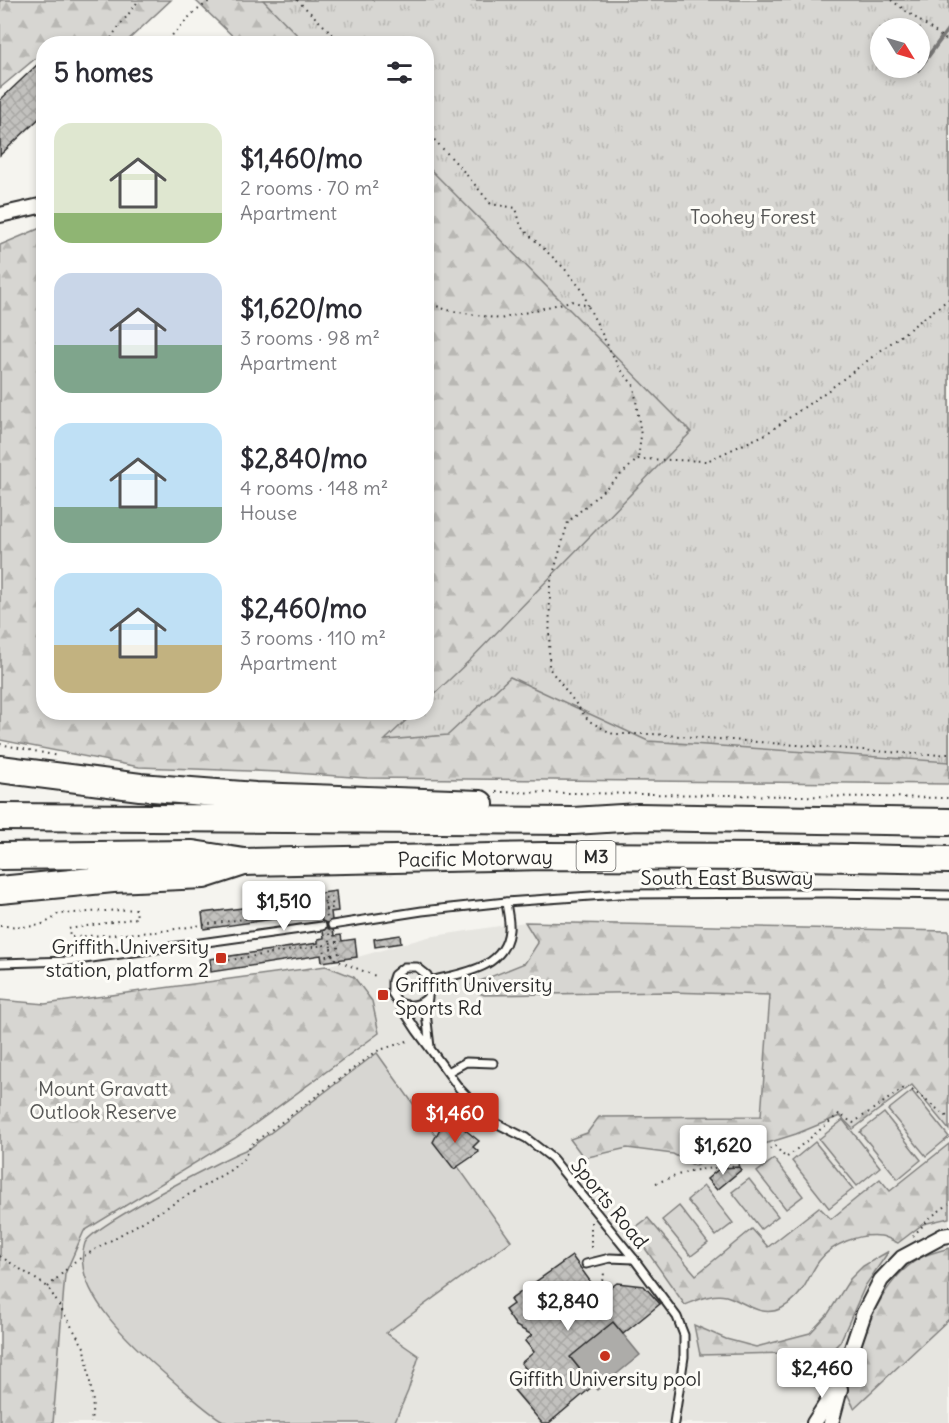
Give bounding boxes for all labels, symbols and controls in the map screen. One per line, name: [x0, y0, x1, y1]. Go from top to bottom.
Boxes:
north arrow: [870, 18, 930, 78]
map controls: [870, 18, 930, 78]
text: 5 homes: [54, 56, 153, 89]
icon: filters: [383, 56, 416, 89]
text: $1,460/mo: [240, 142, 363, 175]
icon: home: [102, 147, 174, 219]
text: 2 rooms · 70 m²: [240, 175, 380, 200]
text: Apartment: [240, 200, 337, 225]
park label: Toohey Forest: [690, 204, 816, 229]
text: $1,620/mo: [240, 292, 362, 325]
icon: home: [102, 297, 174, 369]
text: 3 rooms · 98 m²: [240, 325, 380, 350]
text: Apartment: [240, 350, 337, 375]
text: $2,840/mo: [240, 442, 367, 475]
icon: home: [102, 447, 174, 519]
text: 4 rooms · 148 m²: [240, 475, 388, 500]
text: House: [240, 500, 297, 525]
text: $2,460/mo: [240, 592, 367, 625]
icon: home: [102, 597, 174, 669]
text: 3 rooms · 110 m²: [240, 625, 386, 650]
text: Apartment: [240, 650, 337, 675]
road number: M3: [576, 841, 616, 871]
street label: Pacific Motorway: [397, 843, 553, 871]
street label: South East Busway: [641, 865, 813, 890]
pin: $1,510: [235, 881, 333, 932]
text: $1,510: [256, 888, 312, 913]
place label: Griffith University station, platform 2: [46, 934, 209, 982]
marker: Griffith University station, platform 2: [214, 951, 228, 965]
place label: Griffith University Sports Rd: [395, 972, 553, 1020]
marker: Griffith University Sports Rd: [376, 988, 390, 1002]
park label: Mount Gravatt Outlook Reserve: [29, 1076, 177, 1124]
pin: $1,460: [406, 1093, 504, 1144]
text: $1,460: [426, 1100, 484, 1125]
pin: $1,620: [674, 1125, 772, 1176]
text: $1,620: [694, 1132, 752, 1157]
street label: Sports Road: [566, 1153, 654, 1254]
pin: $2,840: [519, 1281, 617, 1332]
text: $2,840: [537, 1288, 599, 1313]
pin: $2,460: [773, 1348, 871, 1399]
marker: Giffith University pool: [598, 1349, 612, 1363]
text: $2,460: [791, 1355, 853, 1380]
place label: Giffith University pool: [509, 1366, 701, 1391]

